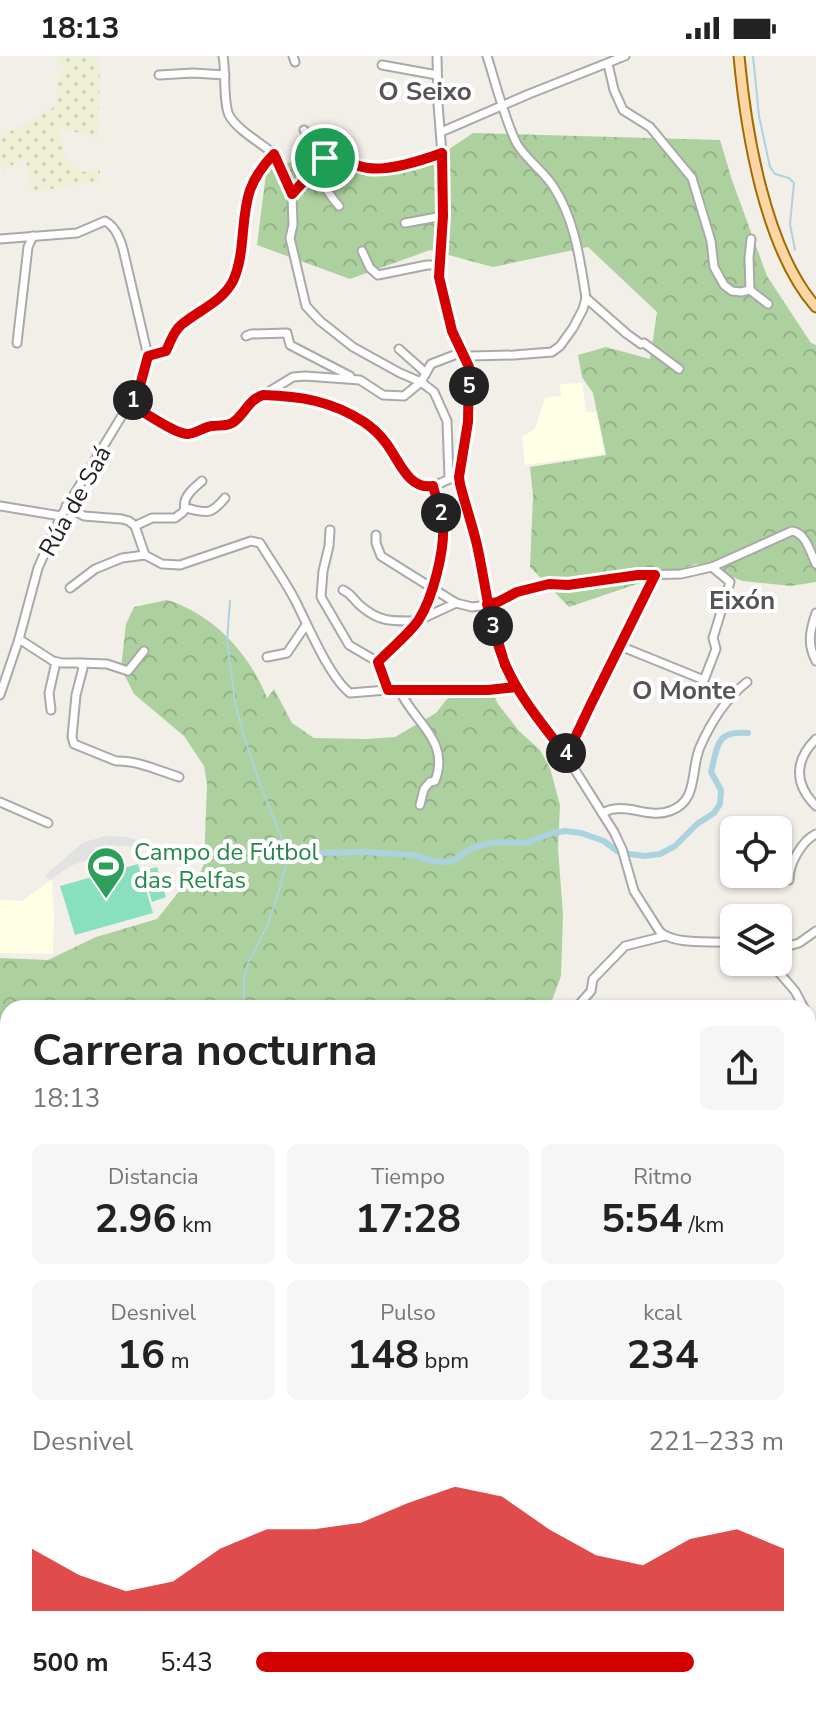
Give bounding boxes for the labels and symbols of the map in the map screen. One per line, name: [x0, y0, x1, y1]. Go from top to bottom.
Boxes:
district label: O Seixo: [378, 74, 472, 109]
pin: [291, 124, 359, 192]
pin: 5: [449, 366, 489, 406]
pin: 1: [113, 380, 153, 420]
street label: Rúa de Saá: [32, 440, 118, 562]
pin: 2: [421, 493, 461, 533]
district label: Eixón: [709, 583, 775, 618]
pin: 3: [473, 606, 513, 646]
district label: O Monte: [632, 673, 736, 708]
pin: 4: [546, 733, 586, 773]
place label: Campo de Fútbol das Relfas: [134, 836, 319, 896]
sports icon: Campo de Fútbol das Relfas: [85, 845, 127, 900]

